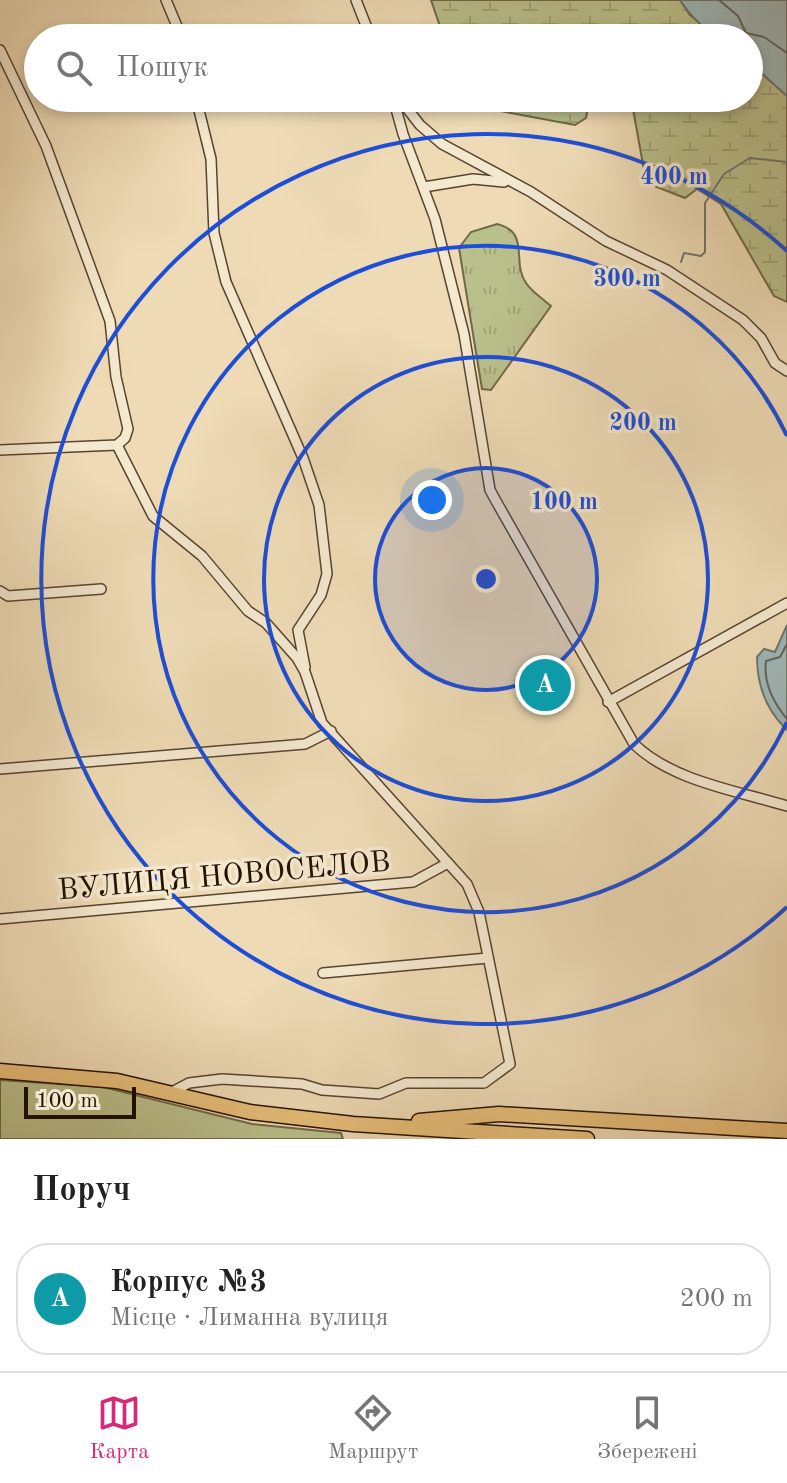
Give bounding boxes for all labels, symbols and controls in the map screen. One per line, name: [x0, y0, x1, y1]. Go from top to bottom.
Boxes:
search box: [24, 24, 763, 112]
icon: search: [52, 46, 96, 90]
text: Пошук: [116, 53, 208, 83]
text: 400 m: [640, 166, 708, 190]
text: 300 m: [593, 268, 661, 292]
text: 200 m: [609, 412, 677, 436]
your location: [412, 480, 452, 520]
text: 100 m: [530, 491, 598, 515]
centre of rings: [472, 565, 500, 593]
pin: A: [519, 655, 571, 715]
street label: ВУЛИЦЯ НОВОСЕЛОВ: [57, 848, 392, 906]
scale bar: [24, 1083, 136, 1119]
text: 100 m: [36, 1090, 98, 1112]
text: Поруч: [32, 1174, 131, 1208]
text: Корпус №3: [110, 1268, 267, 1298]
text: A: [50, 1286, 70, 1312]
text: 200 m: [680, 1286, 753, 1312]
text: Місце · Лиманна вулиця: [110, 1305, 389, 1331]
tab: Карта: [89, 1391, 149, 1466]
tab: Маршрут: [328, 1391, 418, 1466]
tab: Збережені: [597, 1391, 698, 1466]

